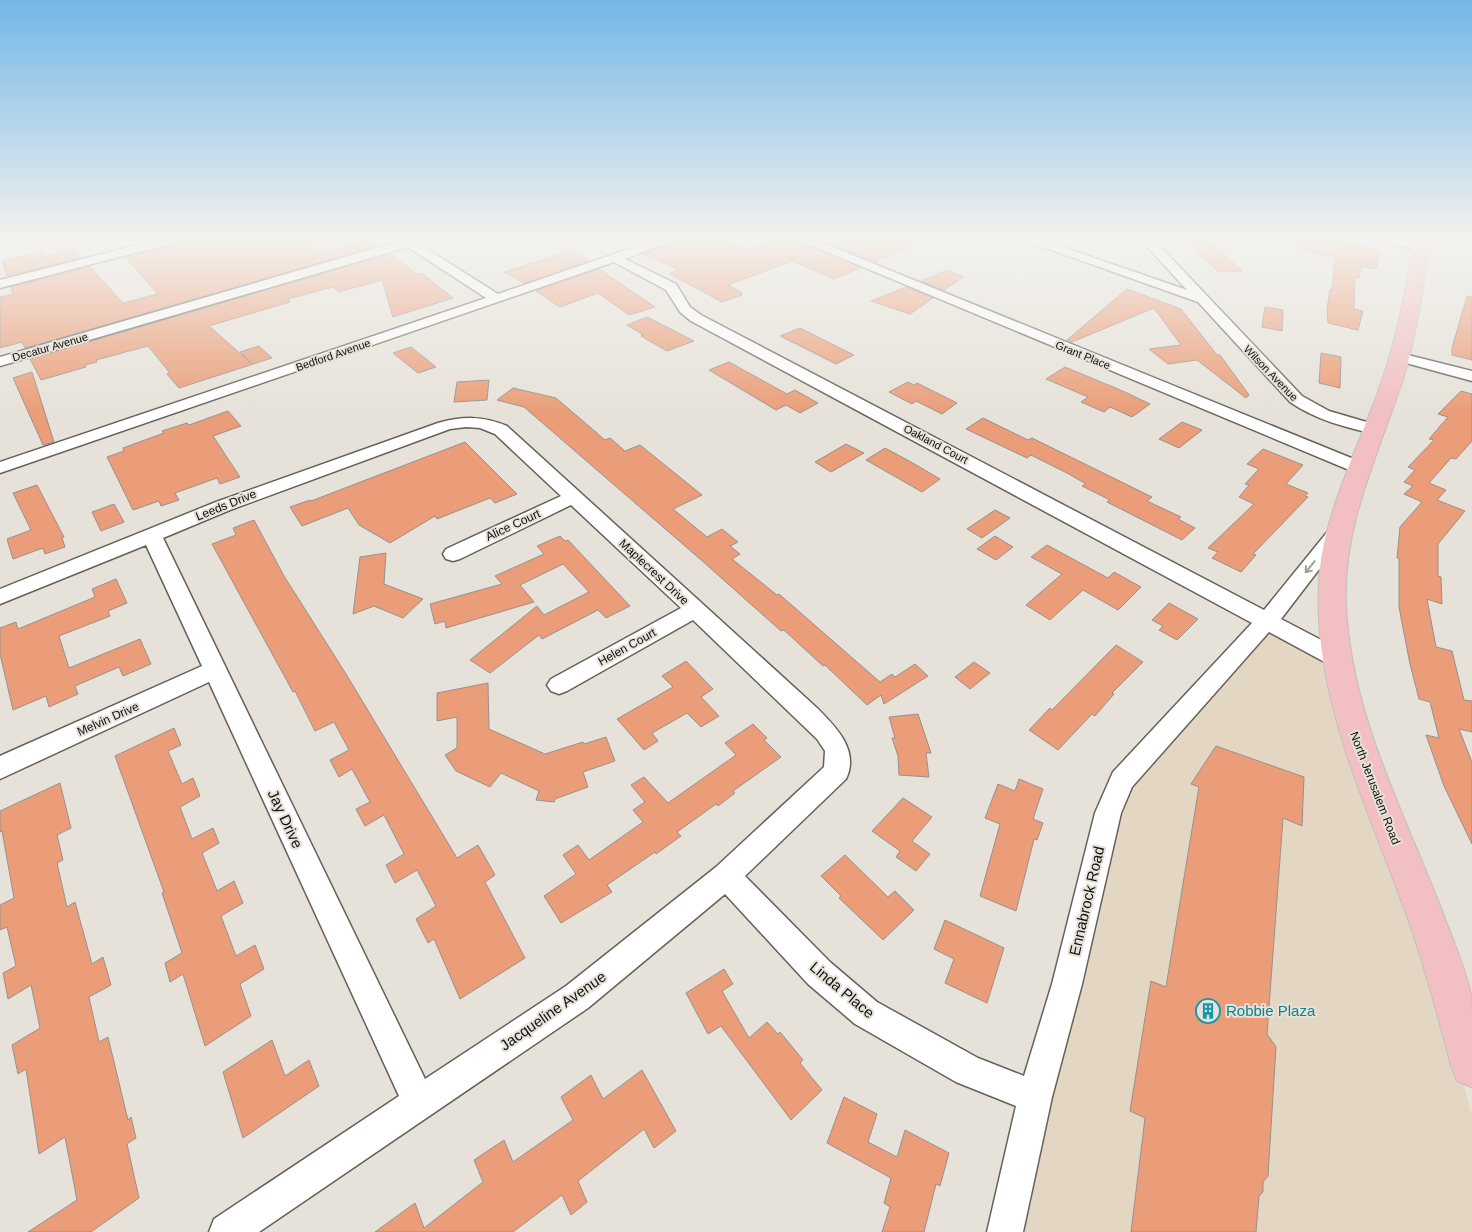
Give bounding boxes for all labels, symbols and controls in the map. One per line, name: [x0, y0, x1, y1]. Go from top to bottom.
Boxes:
street label: Decatur Avenue: [11, 330, 89, 364]
street label: Bedford Avenue: [294, 337, 372, 373]
street label: Grant Place: [1054, 339, 1112, 371]
street label: Wilson Avenue: [1241, 343, 1301, 403]
street label: Oakland Court: [902, 422, 970, 466]
street label: Leeds Drive: [194, 486, 259, 523]
street label: Alice Court: [483, 506, 543, 544]
street label: Maplecrest Drive: [616, 536, 692, 608]
one-way arrow: [1304, 560, 1315, 573]
street label: Helen Court: [596, 625, 659, 669]
street label: Melvin Drive: [75, 699, 141, 739]
street label: North Jerusalem Road: [1347, 729, 1403, 847]
street label: Jay Drive: [265, 787, 306, 851]
street label: Ennabrock Road: [1066, 845, 1107, 957]
street label: Linda Place: [807, 958, 878, 1021]
street label: Jacqueline Avenue: [496, 968, 609, 1054]
building icon: Robbie Plaza: [1195, 998, 1221, 1024]
place label: Robbie Plaza: [1226, 1002, 1316, 1019]

